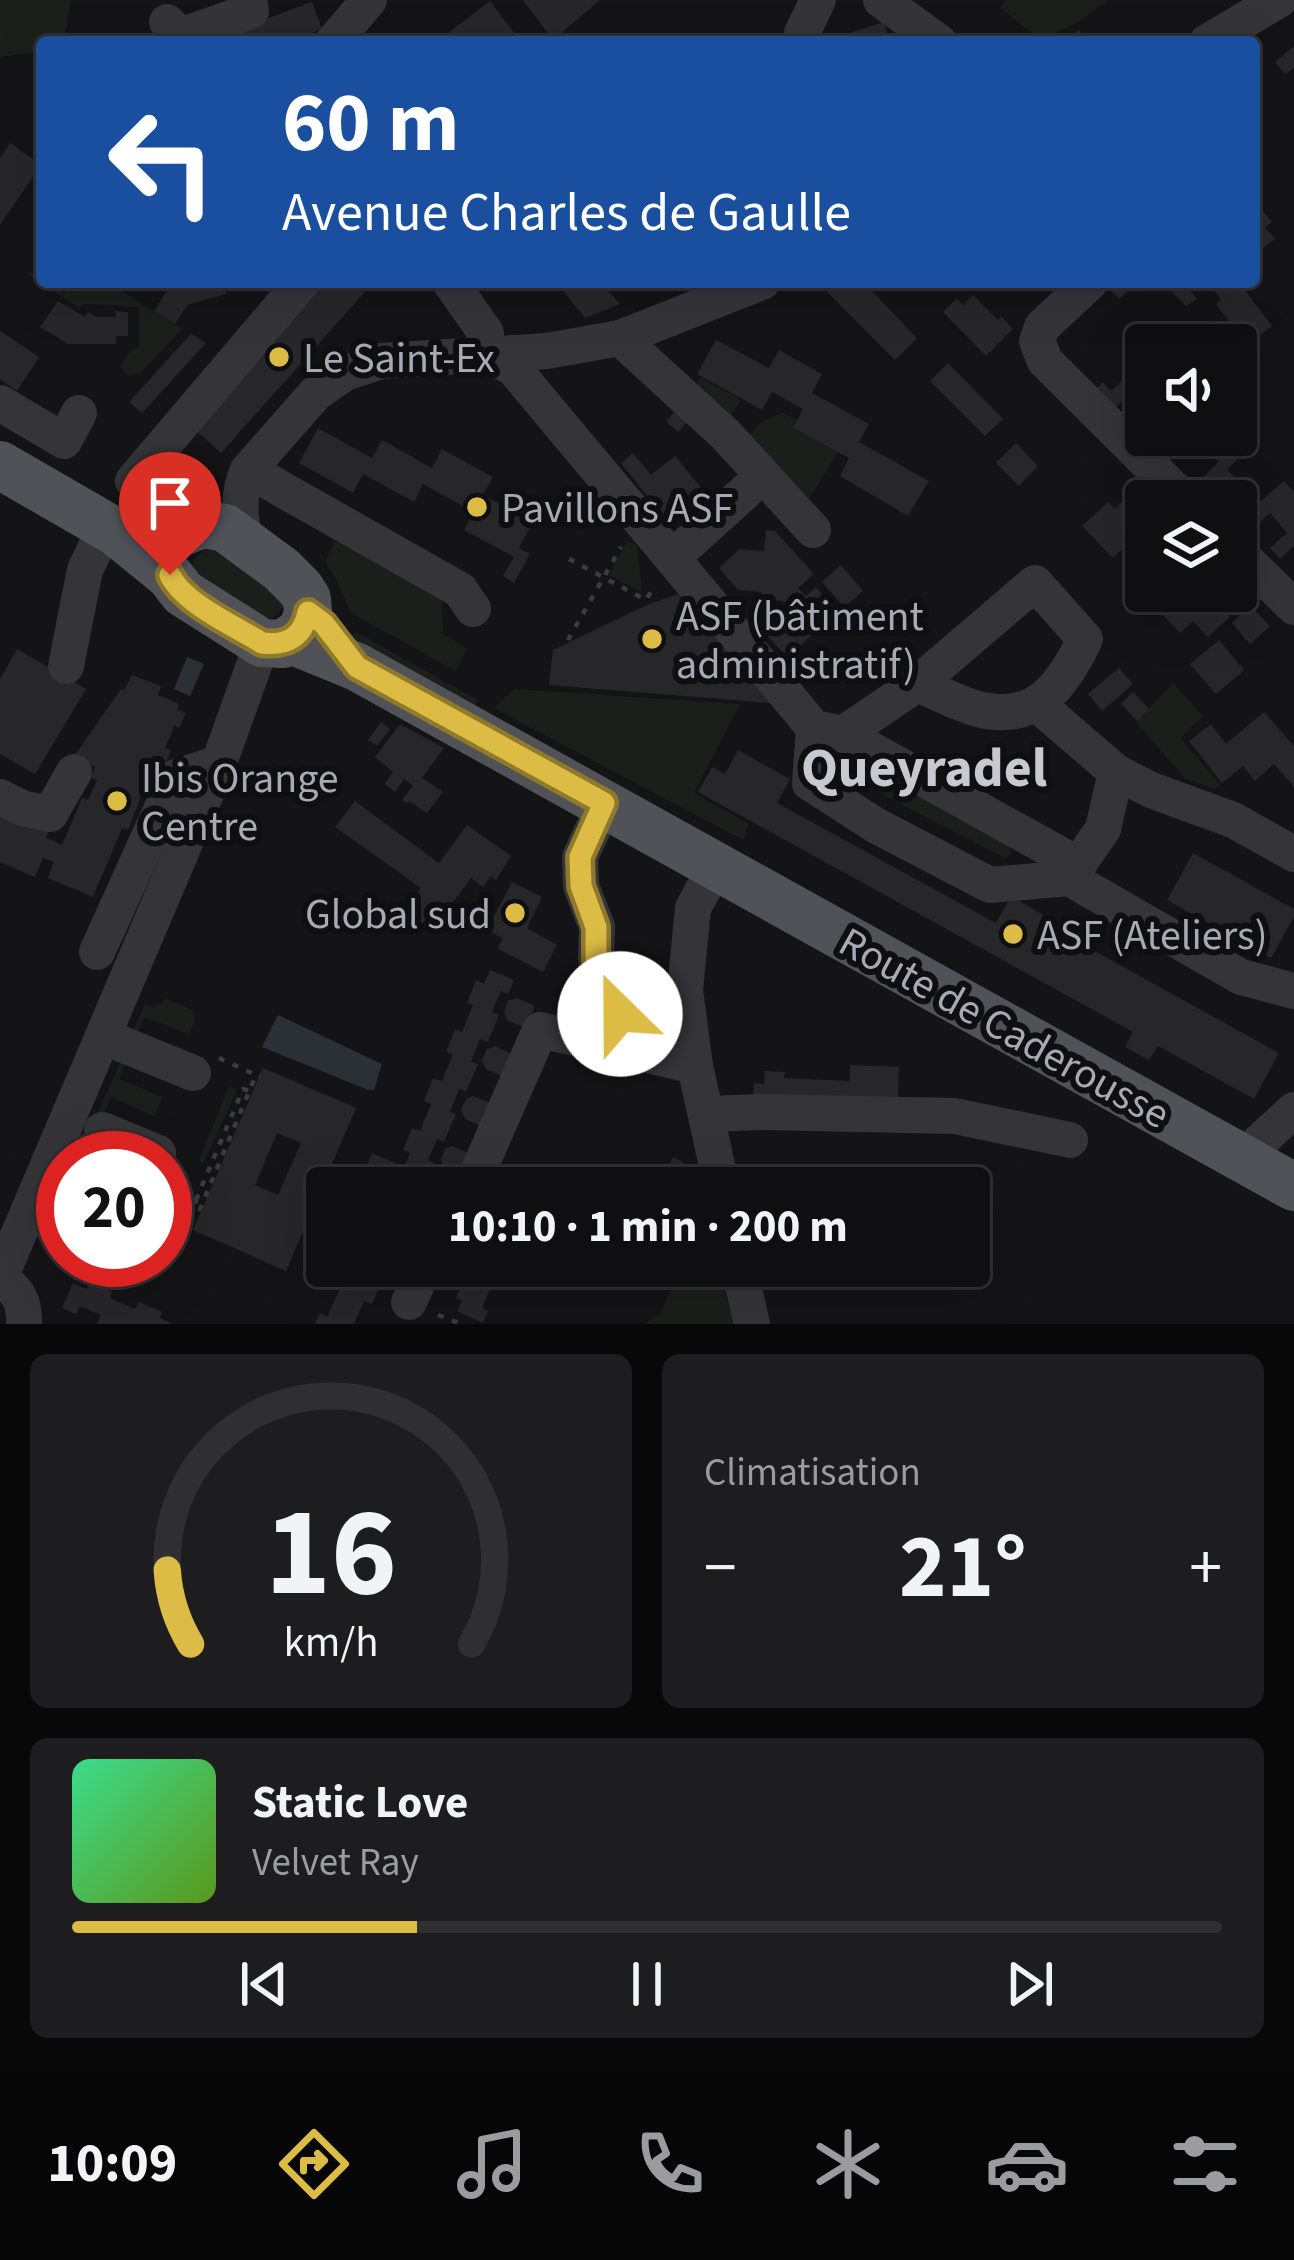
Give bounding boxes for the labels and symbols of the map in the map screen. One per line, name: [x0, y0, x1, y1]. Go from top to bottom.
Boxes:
place label: Le Saint-Ex: [303, 329, 495, 389]
marker: Le Saint-Ex: [266, 344, 292, 370]
pin: [119, 452, 221, 575]
place label: Pavillons ASF: [501, 479, 733, 539]
marker: Pavillons ASF: [464, 494, 490, 520]
place label: ASF (bâtiment administratif): [676, 587, 924, 695]
marker: ASF (bâtiment administratif): [639, 626, 665, 652]
district label: Queyradel: [801, 731, 1047, 808]
place label: Ibis Orange Centre: [141, 749, 339, 857]
marker: Ibis Orange Centre: [104, 788, 130, 814]
place label: Global sud: [305, 885, 491, 945]
marker: Global sud: [502, 900, 528, 926]
place label: ASF (Ateliers): [1037, 906, 1267, 966]
street label: Route de Caderousse: [828, 913, 1180, 1145]
marker: ASF (Ateliers): [1000, 921, 1026, 947]
position arrow: [557, 951, 683, 1077]
speed limit sign: 20: [36, 1131, 192, 1287]

